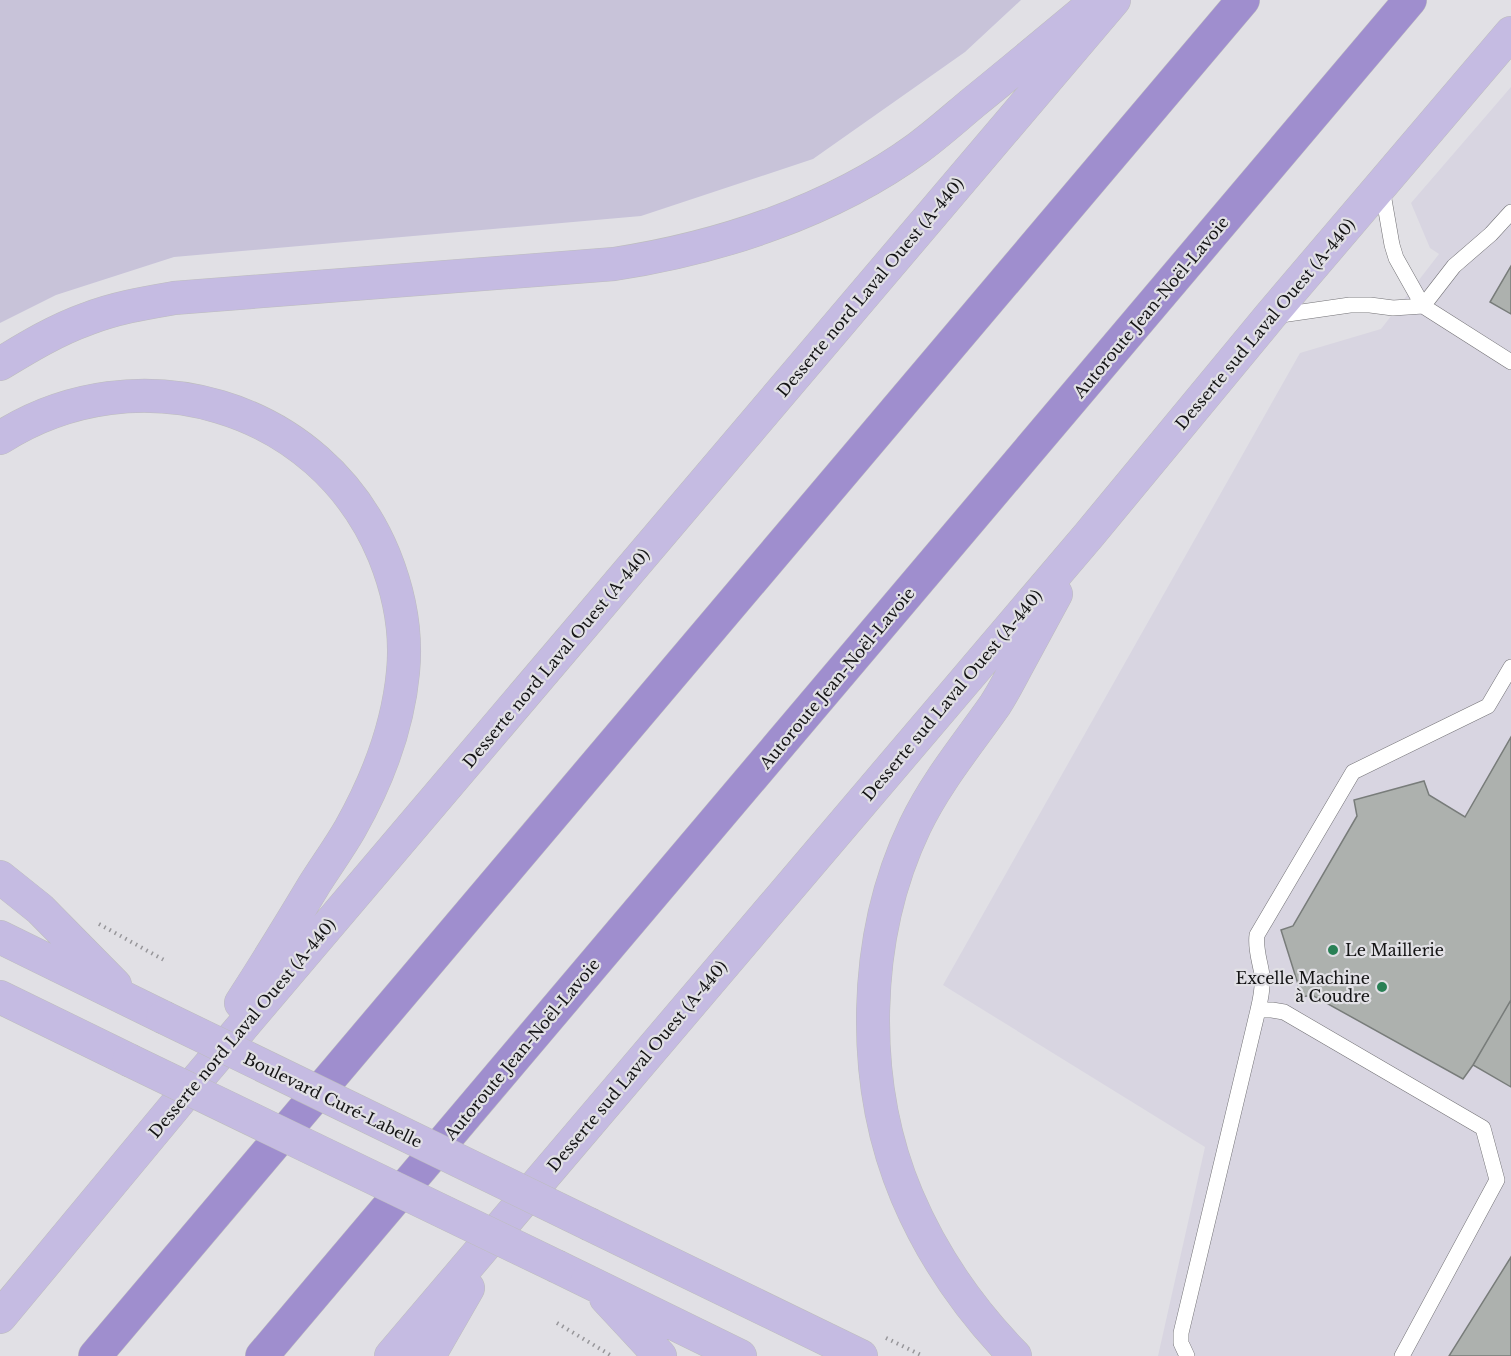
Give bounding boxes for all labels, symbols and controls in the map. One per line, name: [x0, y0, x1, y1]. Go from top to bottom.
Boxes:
street label: Desserte nord Laval Ouest (A-440): [772, 173, 968, 401]
street label: Autoroute Jean-Noël-Lavoie: [1069, 212, 1233, 403]
street label: Desserte sud Laval Ouest (A-440): [1171, 215, 1359, 433]
street label: Desserte nord Laval Ouest (A-440): [458, 544, 654, 772]
street label: Autoroute Jean-Noël-Lavoie: [755, 583, 919, 774]
street label: Desserte sud Laval Ouest (A-440): [858, 586, 1046, 804]
street label: Desserte nord Laval Ouest (A-440): [144, 914, 340, 1142]
place label: Le Maillerie: [1345, 940, 1444, 960]
marker: Le Maillerie: [1326, 943, 1340, 957]
street label: Autoroute Jean-Noël-Lavoie: [440, 954, 604, 1145]
street label: Desserte sud Laval Ouest (A-440): [543, 957, 731, 1175]
place label: Excelle Machine à Coudre: [1236, 968, 1370, 1006]
marker: Excelle Machine à Coudre: [1375, 980, 1389, 994]
street label: Boulevard Curé-Labelle: [241, 1048, 425, 1152]

